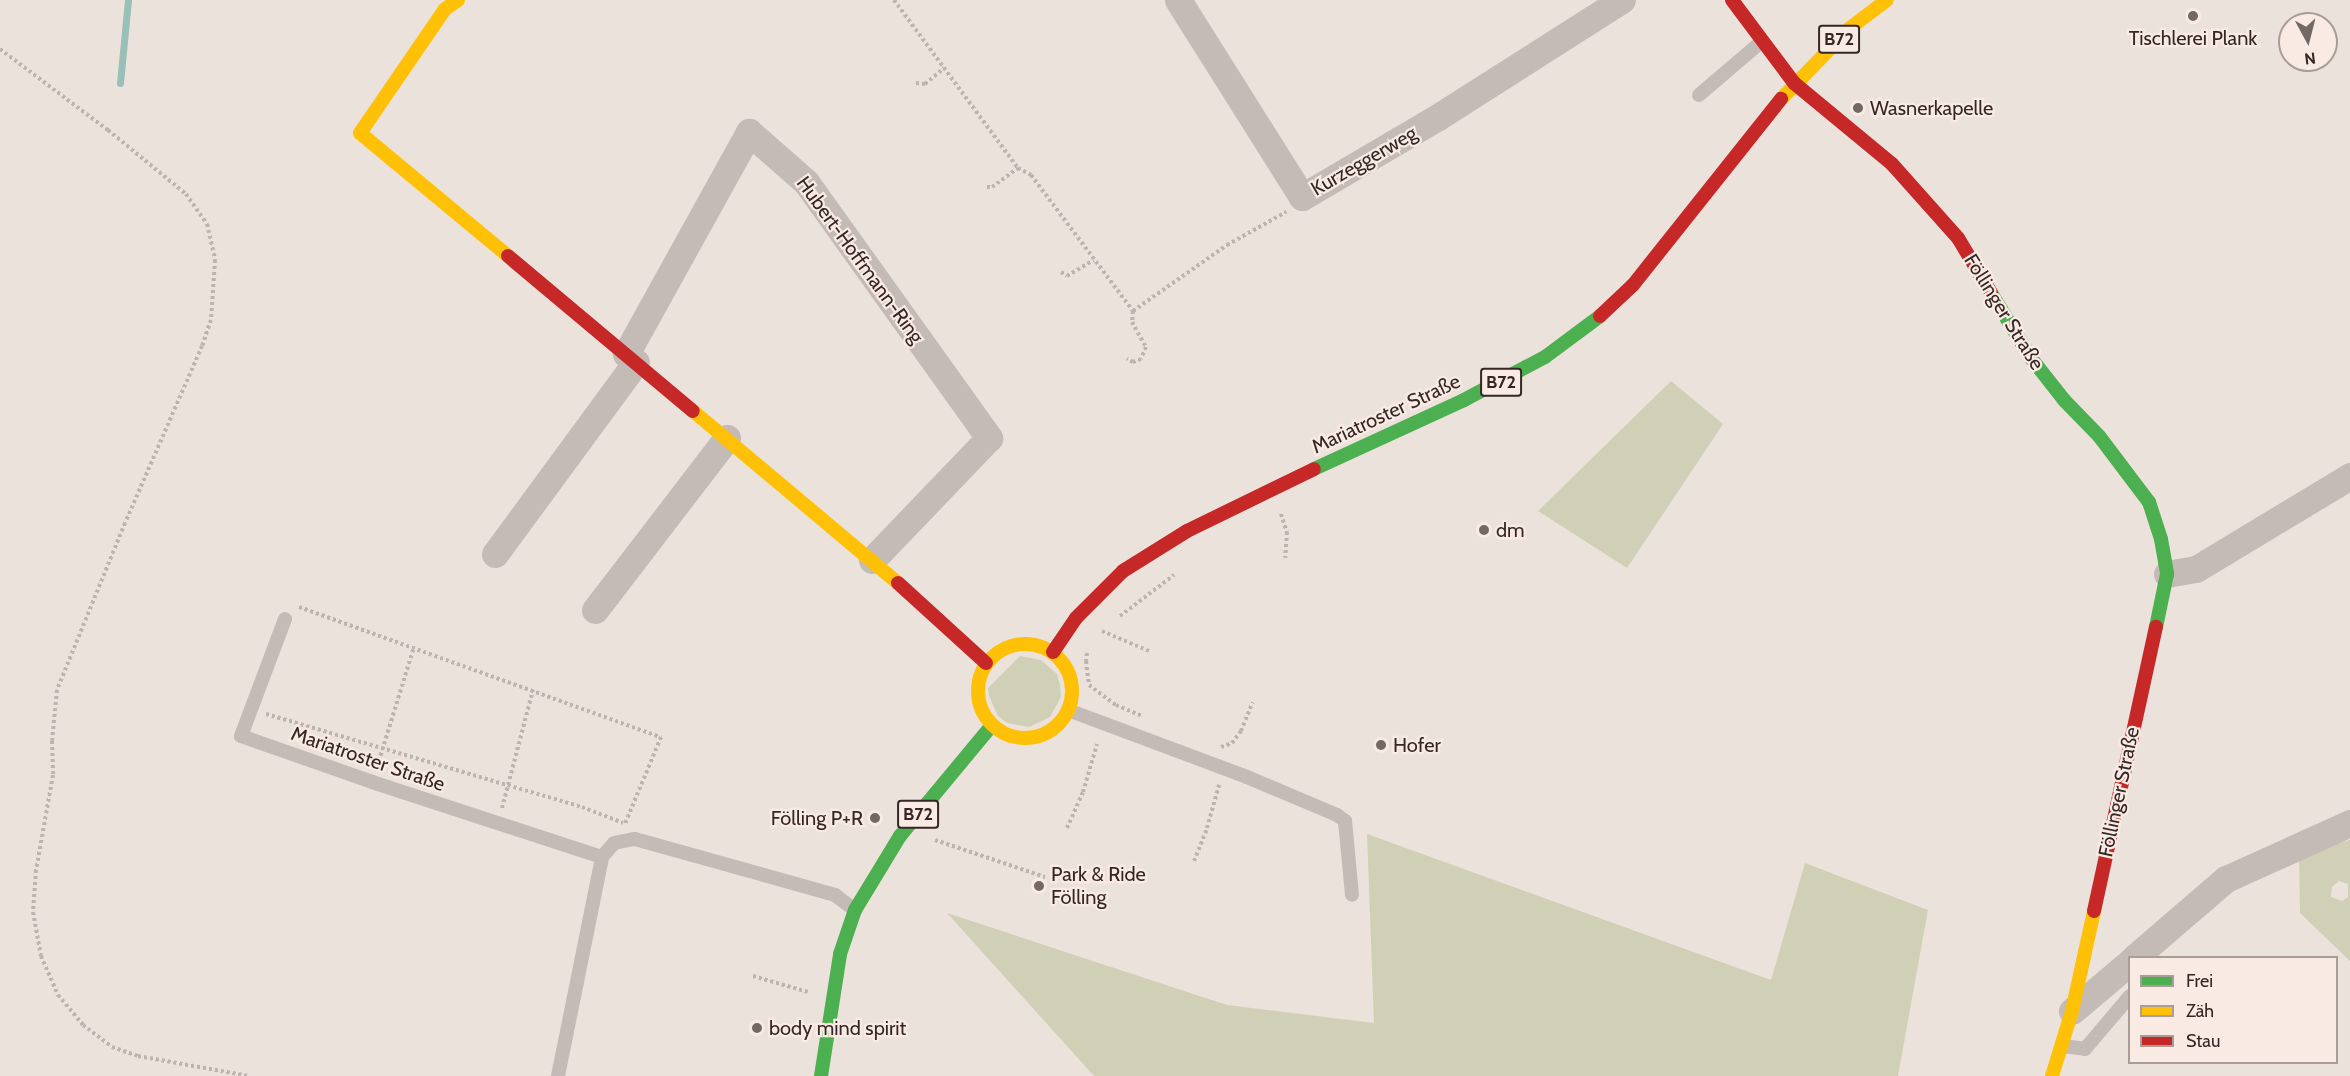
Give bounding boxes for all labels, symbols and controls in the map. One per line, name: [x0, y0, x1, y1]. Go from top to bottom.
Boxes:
marker: Tischlerei Plank: [2186, 9, 2200, 23]
north arrow: [2278, 12, 2338, 72]
road number: B72: [1818, 24, 1860, 54]
place label: Tischlerei Plank: [2129, 26, 2257, 50]
text: N: [2303, 48, 2317, 68]
place label: Wasnerkapelle: [1870, 96, 1993, 120]
marker: Wasnerkapelle: [1851, 101, 1865, 115]
street label: Kurzeggerweg: [1307, 121, 1421, 201]
street label: Hubert-Hoffmann-Ring: [791, 172, 929, 348]
street label: Föllinger Straße: [1959, 250, 2049, 374]
road number: B72: [1480, 367, 1522, 397]
street label: Mariatroster Straße: [1308, 369, 1464, 459]
place label: dm: [1496, 518, 1525, 542]
marker: dm: [1477, 523, 1491, 537]
street label: Mariatroster Straße: [288, 721, 448, 797]
street label: Föllinger Straße: [2094, 725, 2144, 859]
place label: Hofer: [1393, 733, 1441, 757]
marker: Hofer: [1374, 738, 1388, 752]
road number: B72: [897, 799, 939, 829]
place label: Fölling P+R: [771, 806, 863, 830]
marker: Fölling P+R: [868, 811, 882, 825]
place label: Park & Ride Fölling: [1051, 862, 1146, 909]
marker: Park & Ride Fölling: [1032, 879, 1046, 893]
legend: [2128, 956, 2338, 1064]
text: Frei: [2186, 970, 2213, 992]
text: Zäh: [2186, 1000, 2214, 1022]
place label: body mind spirit: [769, 1016, 906, 1040]
marker: body mind spirit: [750, 1021, 764, 1035]
text: Stau: [2186, 1030, 2220, 1052]

